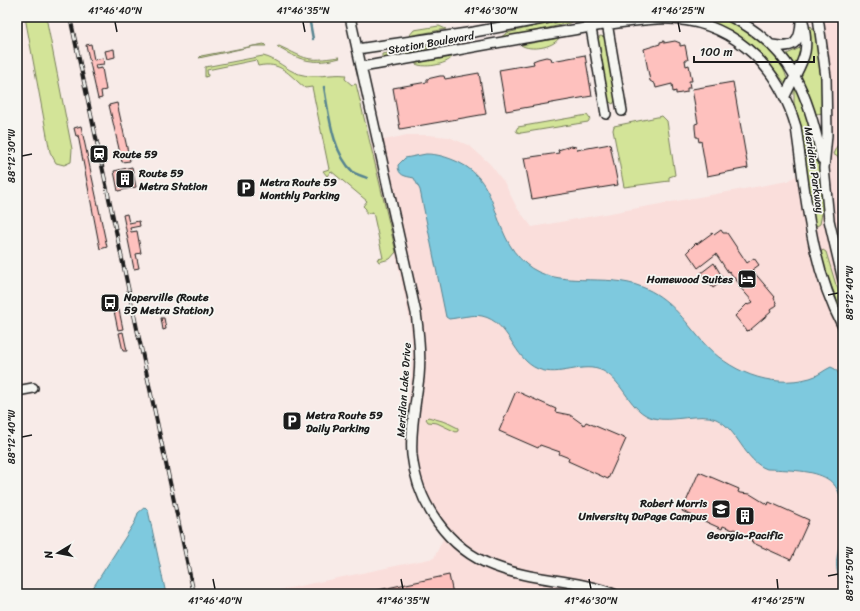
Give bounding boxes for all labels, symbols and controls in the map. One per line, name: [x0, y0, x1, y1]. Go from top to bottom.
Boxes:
text: 41°46'40"N: [88, 2, 142, 20]
text: 41°46'35"N: [276, 2, 330, 20]
text: 41°46'30"N: [464, 2, 518, 20]
text: 41°46'25"N: [651, 2, 705, 20]
street label: Station Boulevard: [386, 26, 477, 60]
scale bar: [694, 38, 814, 64]
text: 100 m: [700, 41, 733, 63]
street label: Meridian Parkway: [799, 126, 829, 215]
text: 88°12'30"W: [3, 129, 21, 183]
station icon: Route 59: [88, 143, 110, 165]
place label: Route 59: [112, 145, 158, 164]
place label: Route 59 Metra Station: [138, 164, 208, 196]
building icon: Route 59 Metra Station: [114, 168, 136, 190]
place label: Metra Route 59 Monthly Parking: [259, 173, 340, 205]
parking icon: Metra Route 59 Monthly Parking: [235, 177, 257, 199]
text: 88°12'40"W: [841, 265, 859, 320]
hotel icon: Homewood Suites: [736, 268, 758, 290]
place label: Homewood Suites: [646, 270, 734, 289]
place label: Naperville (Route 59 Metra Station): [123, 288, 214, 320]
bus stop icon: Naperville (Route 59 Metra Station): [99, 292, 121, 314]
street label: Meridian Lake Drive: [391, 342, 417, 438]
place label: Metra Route 59 Daily Parking: [305, 406, 383, 438]
text: 88°12'40"W: [3, 409, 21, 464]
parking icon: Metra Route 59 Daily Parking: [281, 410, 303, 432]
place label: Robert Morris University DuPage Campus: [579, 494, 708, 526]
school or university icon: Robert Morris University DuPage Campus: [710, 498, 732, 520]
building icon: Georgia-Pacific: [734, 505, 756, 527]
place label: Georgia-Pacific: [706, 526, 784, 545]
north arrow: [38, 533, 78, 573]
text: 88°12'50"W: [841, 547, 859, 601]
text: N: [39, 549, 59, 561]
text: 41°46'40"N: [188, 592, 242, 610]
text: 41°46'35"N: [376, 592, 430, 610]
text: 41°46'30"N: [564, 592, 618, 610]
text: 41°46'25"N: [751, 592, 805, 610]

